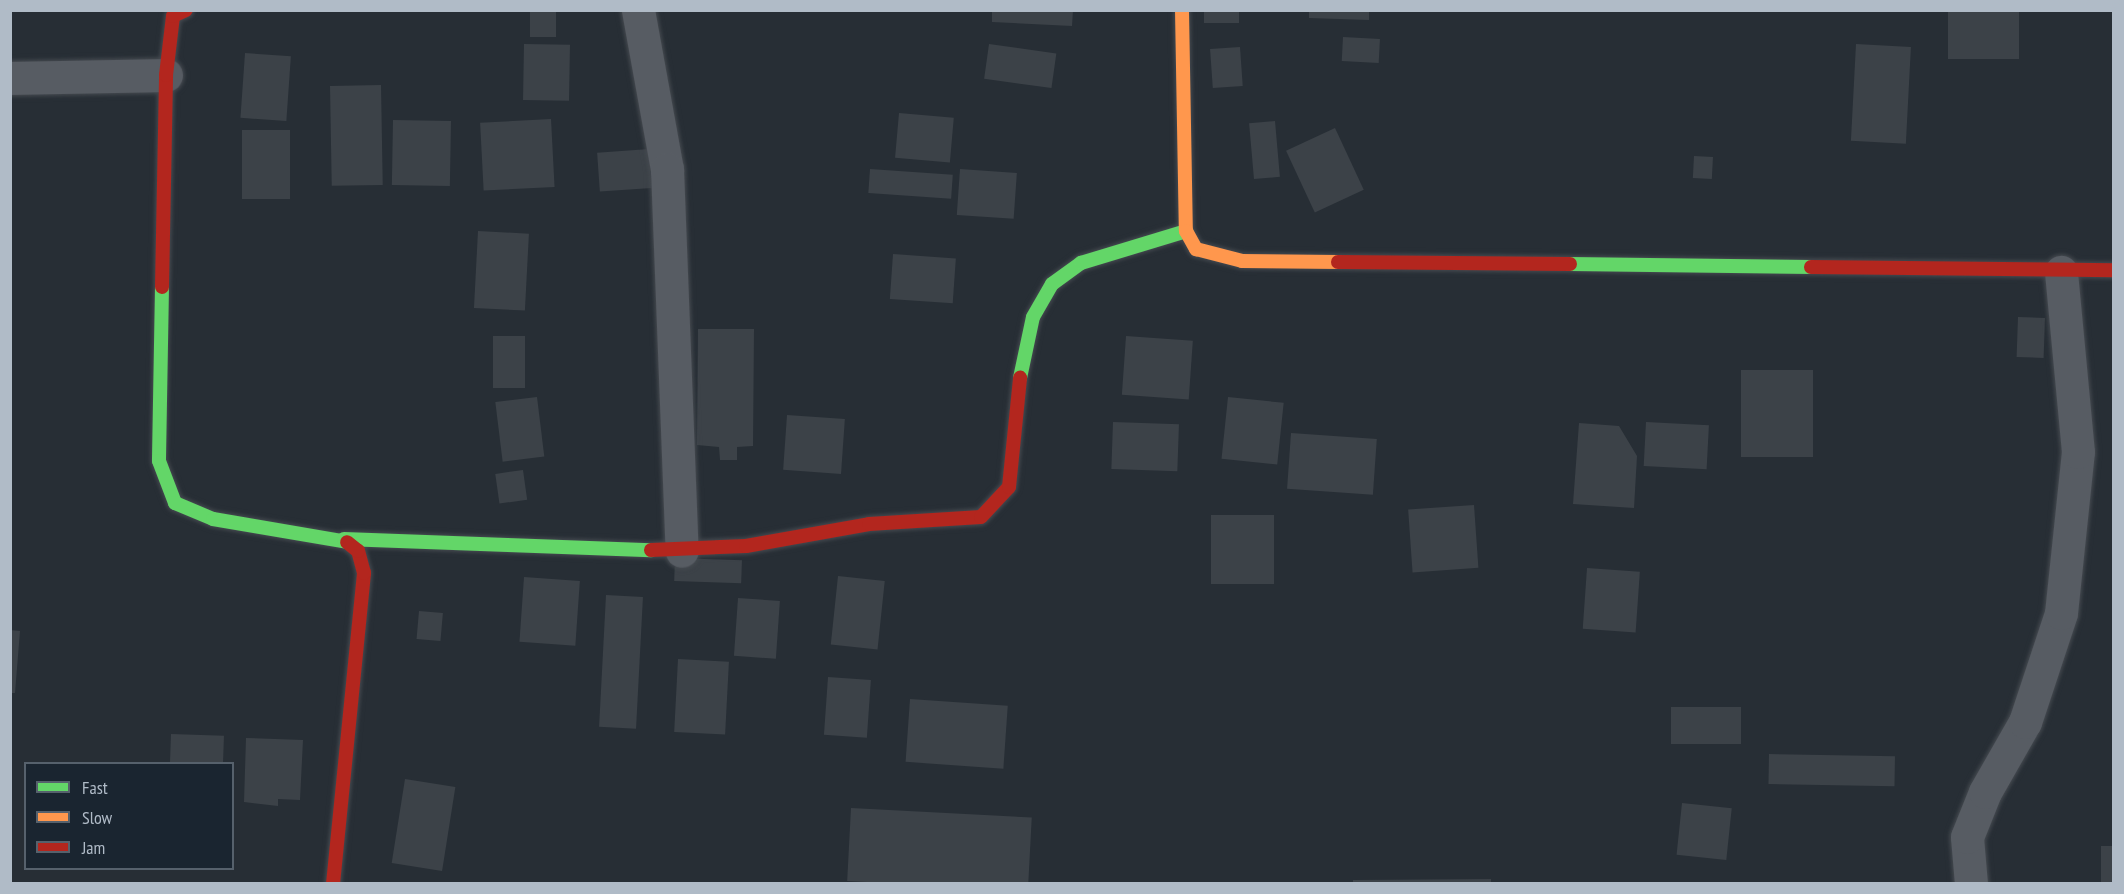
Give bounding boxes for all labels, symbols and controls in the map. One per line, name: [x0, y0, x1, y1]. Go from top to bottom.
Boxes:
legend: [24, 762, 234, 870]
text: Fast: [82, 776, 108, 799]
text: Slow: [82, 806, 112, 829]
text: Jam: [82, 836, 105, 859]

